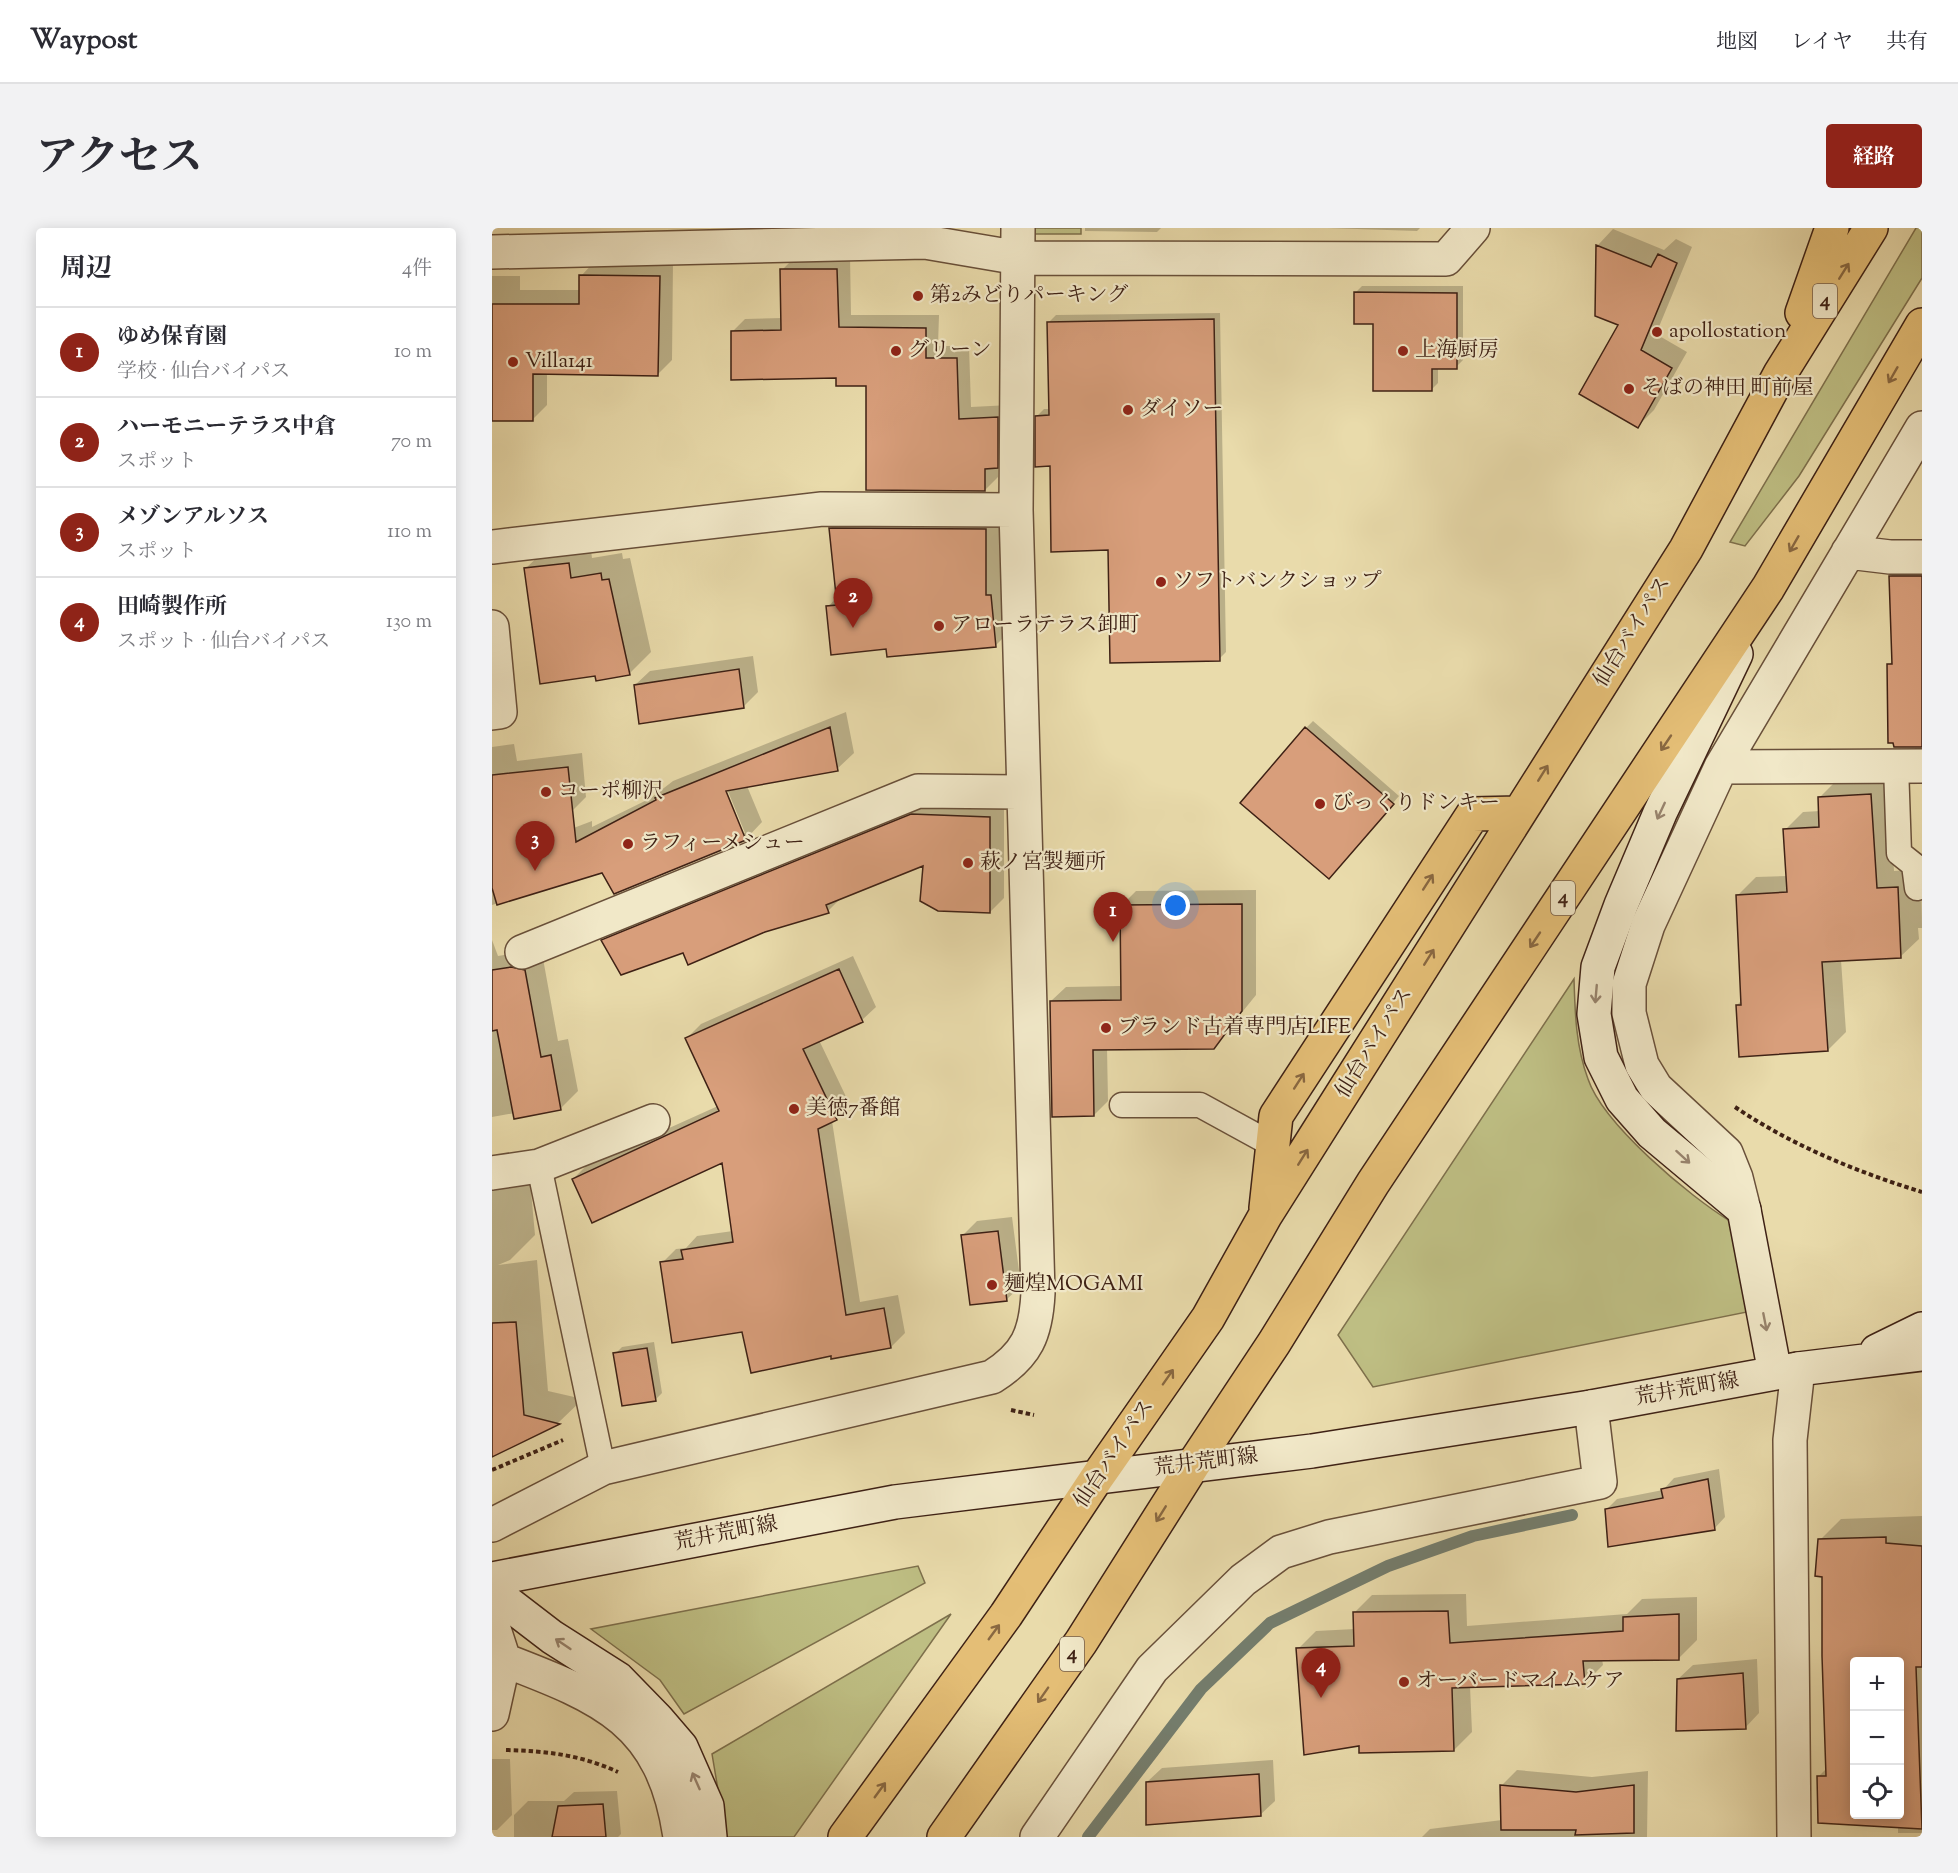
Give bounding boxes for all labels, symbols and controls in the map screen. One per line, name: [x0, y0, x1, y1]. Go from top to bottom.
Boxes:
text: Waypost: [30, 21, 137, 61]
text: 地図: [1716, 28, 1758, 58]
text: レイヤ: [1791, 28, 1853, 58]
text: 共有: [1886, 28, 1928, 58]
button: 経路: [1826, 124, 1922, 188]
text: アクセス: [36, 130, 203, 190]
text: 周辺: [60, 251, 112, 288]
text: 4件: [402, 255, 432, 284]
one-way arrow: [1839, 263, 1851, 280]
place label: 第2みどりパーキング: [930, 281, 1128, 311]
road number: 4: [1813, 284, 1837, 318]
marker: 第2みどりパーキング: [911, 289, 925, 303]
place label: apollostation: [1669, 317, 1786, 347]
text: ゆめ保育園: [117, 322, 227, 354]
marker: apollostation: [1650, 325, 1664, 339]
place label: グリーン: [908, 336, 992, 366]
place label: 上海厨房: [1415, 336, 1499, 366]
text: 1: [76, 338, 83, 367]
text: 10 m: [394, 338, 432, 367]
marker: グリーン: [889, 344, 903, 358]
marker: 上海厨房: [1396, 344, 1410, 358]
place label: Villa141: [525, 347, 593, 377]
marker: Villa141: [506, 355, 520, 369]
text: 学校 · 仙台バイパス: [117, 358, 290, 387]
one-way arrow: [1886, 366, 1898, 383]
place label: そばの神田 町前屋: [1641, 374, 1813, 404]
marker: そばの神田 町前屋: [1622, 382, 1636, 396]
place label: ダイソー: [1140, 395, 1224, 425]
marker: ダイソー: [1121, 403, 1135, 417]
text: ハーモニーテラス中倉: [117, 412, 336, 444]
text: 2: [75, 428, 84, 457]
text: 70 m: [391, 428, 432, 457]
text: スポット: [117, 448, 197, 477]
text: メゾンアルソス: [117, 502, 269, 534]
text: 3: [75, 518, 84, 547]
text: 110 m: [387, 518, 432, 547]
one-way arrow: [1788, 535, 1800, 552]
text: スポット: [117, 538, 197, 567]
place label: ソフトバンクショップ: [1173, 567, 1382, 597]
street label: 仙台バイパス: [1587, 571, 1679, 693]
marker: ソフトバンクショップ: [1154, 575, 1168, 589]
pin: 2: [834, 578, 872, 628]
text: 田崎製作所: [117, 592, 227, 624]
text: 4: [74, 608, 85, 637]
text: 130 m: [386, 608, 432, 637]
place label: アローラテラス卸町: [951, 611, 1139, 641]
marker: アローラテラス卸町: [932, 619, 946, 633]
text: スポット · 仙台バイパス: [117, 628, 330, 657]
one-way arrow: [1660, 734, 1672, 750]
one-way arrow: [1538, 765, 1550, 782]
place label: コーポ柳沢: [558, 777, 663, 807]
marker: コーポ柳沢: [539, 785, 553, 799]
place label: びっくりドンキー: [1332, 789, 1500, 819]
marker: びっくりドンキー: [1313, 797, 1327, 811]
one-way arrow: [1655, 801, 1666, 819]
pin: 3: [516, 822, 555, 871]
place label: ラフィーメシュー: [640, 829, 805, 859]
marker: ラフィーメシュー: [621, 837, 635, 851]
place label: 萩ノ宮製麺所: [980, 848, 1106, 878]
marker: 萩ノ宮製麺所: [961, 856, 975, 870]
one-way arrow: [1422, 874, 1434, 891]
road number: 4: [1551, 881, 1575, 915]
your location: [1161, 891, 1190, 920]
pin: 1: [1094, 892, 1132, 942]
one-way arrow: [1528, 931, 1540, 948]
one-way arrow: [1424, 949, 1436, 966]
street label: 仙台バイパス: [1329, 982, 1421, 1104]
one-way arrow: [1590, 983, 1601, 1003]
place label: ブランド古着専門店LIFE: [1118, 1013, 1351, 1043]
marker: ブランド古着専門店LIFE: [1099, 1021, 1113, 1035]
one-way arrow: [1293, 1073, 1305, 1090]
place label: 美徳7番館: [806, 1094, 901, 1124]
marker: 美徳7番館: [787, 1102, 801, 1116]
one-way arrow: [1297, 1149, 1309, 1166]
one-way arrow: [1675, 1150, 1690, 1164]
place label: 麺煌MOGAMI: [1004, 1270, 1143, 1300]
marker: 麺煌MOGAMI: [985, 1278, 999, 1292]
one-way arrow: [1760, 1312, 1771, 1331]
street label: 荒井荒町線: [1633, 1366, 1741, 1414]
one-way arrow: [1162, 1369, 1174, 1385]
street label: 仙台バイパス: [1067, 1394, 1163, 1514]
street label: 荒井荒町線: [1152, 1442, 1260, 1484]
one-way arrow: [1155, 1505, 1167, 1522]
street label: 荒井荒町線: [672, 1509, 780, 1559]
one-way arrow: [988, 1624, 1001, 1640]
road number: 4: [1060, 1637, 1084, 1671]
one-way arrow: [555, 1638, 571, 1650]
pin: 4: [1302, 1648, 1340, 1698]
map controls: [1850, 1657, 1904, 1819]
button: +: [1850, 1657, 1904, 1711]
place label: オーバードマイムケア: [1416, 1667, 1625, 1697]
marker: オーバードマイムケア: [1397, 1675, 1411, 1689]
one-way arrow: [1037, 1687, 1049, 1703]
button: −: [1850, 1711, 1904, 1765]
button: locate: [1850, 1765, 1904, 1819]
one-way arrow: [689, 1772, 700, 1790]
one-way arrow: [874, 1782, 886, 1798]

